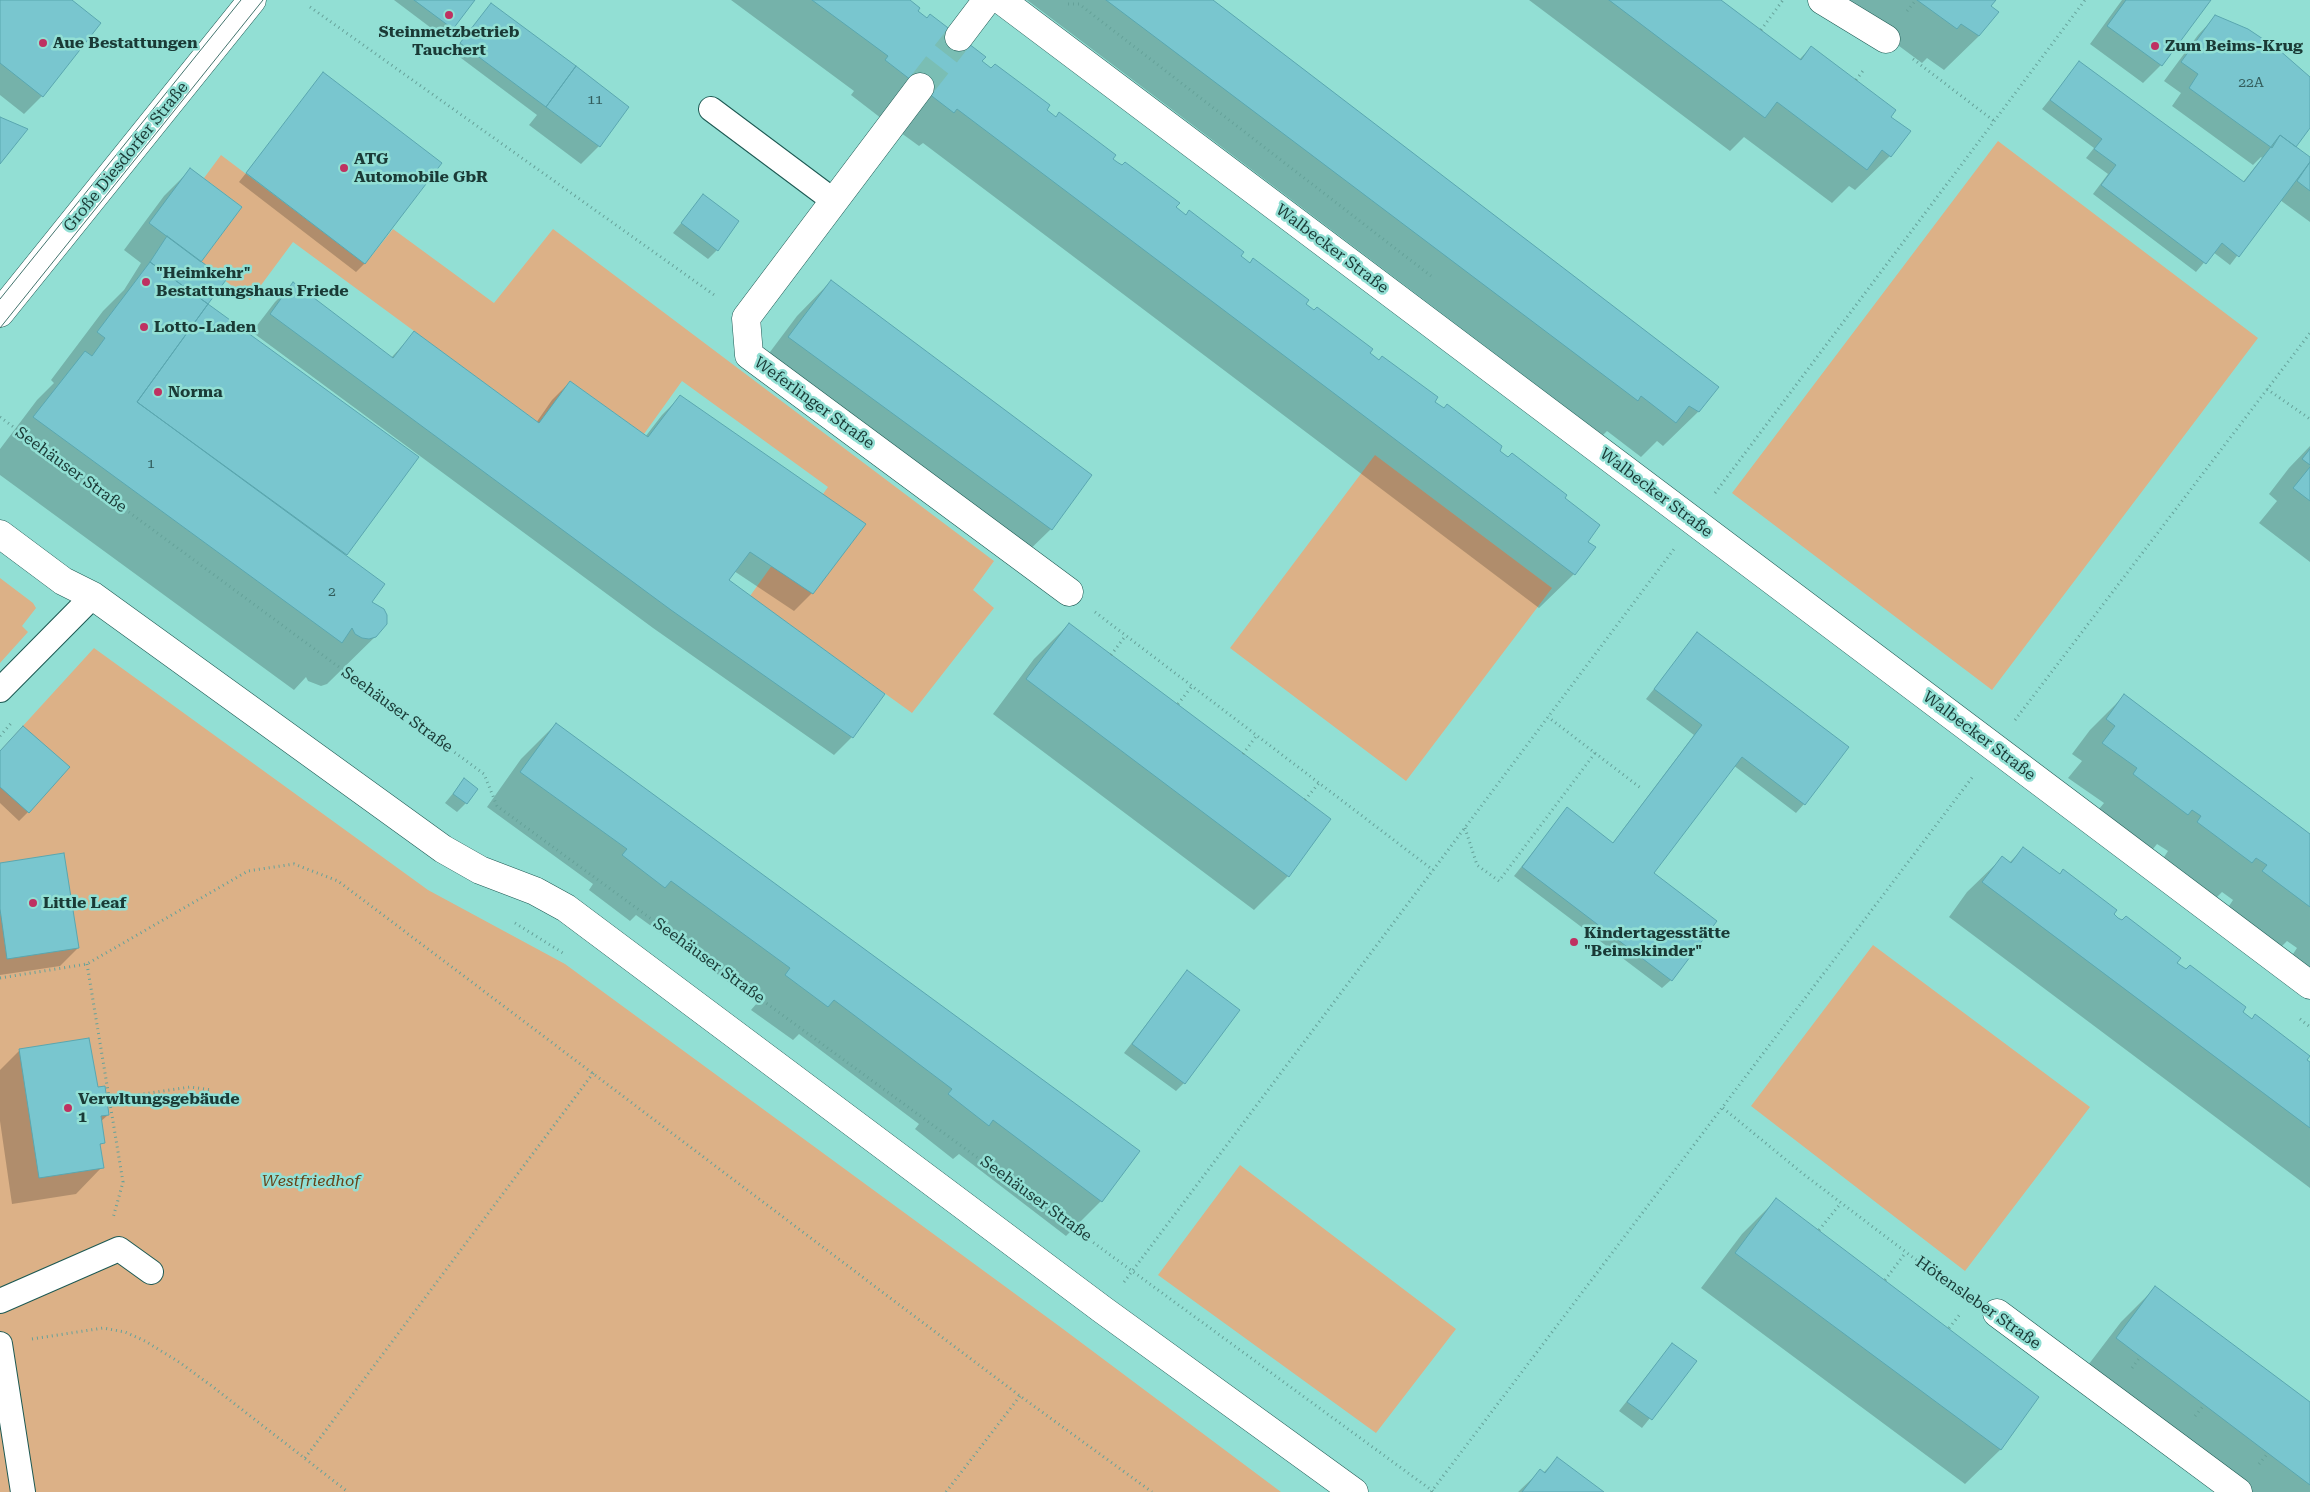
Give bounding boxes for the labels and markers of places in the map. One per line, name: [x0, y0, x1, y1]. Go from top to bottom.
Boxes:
marker: Steinmetzbetrieb Tauchert: [443, 9, 455, 21]
place label: Steinmetzbetrieb Tauchert: [379, 22, 519, 60]
place label: Aue Bestattungen: [53, 33, 198, 53]
place label: Zum Beims-Krug: [2165, 36, 2303, 56]
marker: Aue Bestattungen: [37, 37, 49, 49]
marker: Zum Beims-Krug: [2149, 40, 2161, 52]
place label: ATG Automobile GbR: [354, 149, 488, 187]
marker: ATG Automobile GbR: [338, 162, 350, 174]
place label: "Heimkehr" Bestattungshaus Friede: [156, 263, 349, 301]
marker: "Heimkehr" Bestattungshaus Friede: [140, 276, 152, 288]
place label: Lotto-Laden: [154, 317, 256, 337]
marker: Lotto-Laden: [138, 321, 150, 333]
place label: Norma: [168, 382, 223, 402]
marker: Norma: [152, 386, 164, 398]
place label: Little Leaf: [43, 893, 126, 913]
marker: Little Leaf: [27, 897, 39, 909]
place label: Kindertagesstätte "Beimskinder": [1584, 923, 1730, 961]
marker: Kindertagesstätte "Beimskinder": [1568, 936, 1580, 948]
place label: Verwltungsgebäude 1: [78, 1089, 240, 1127]
marker: Verwltungsgebäude 1: [62, 1102, 74, 1114]

